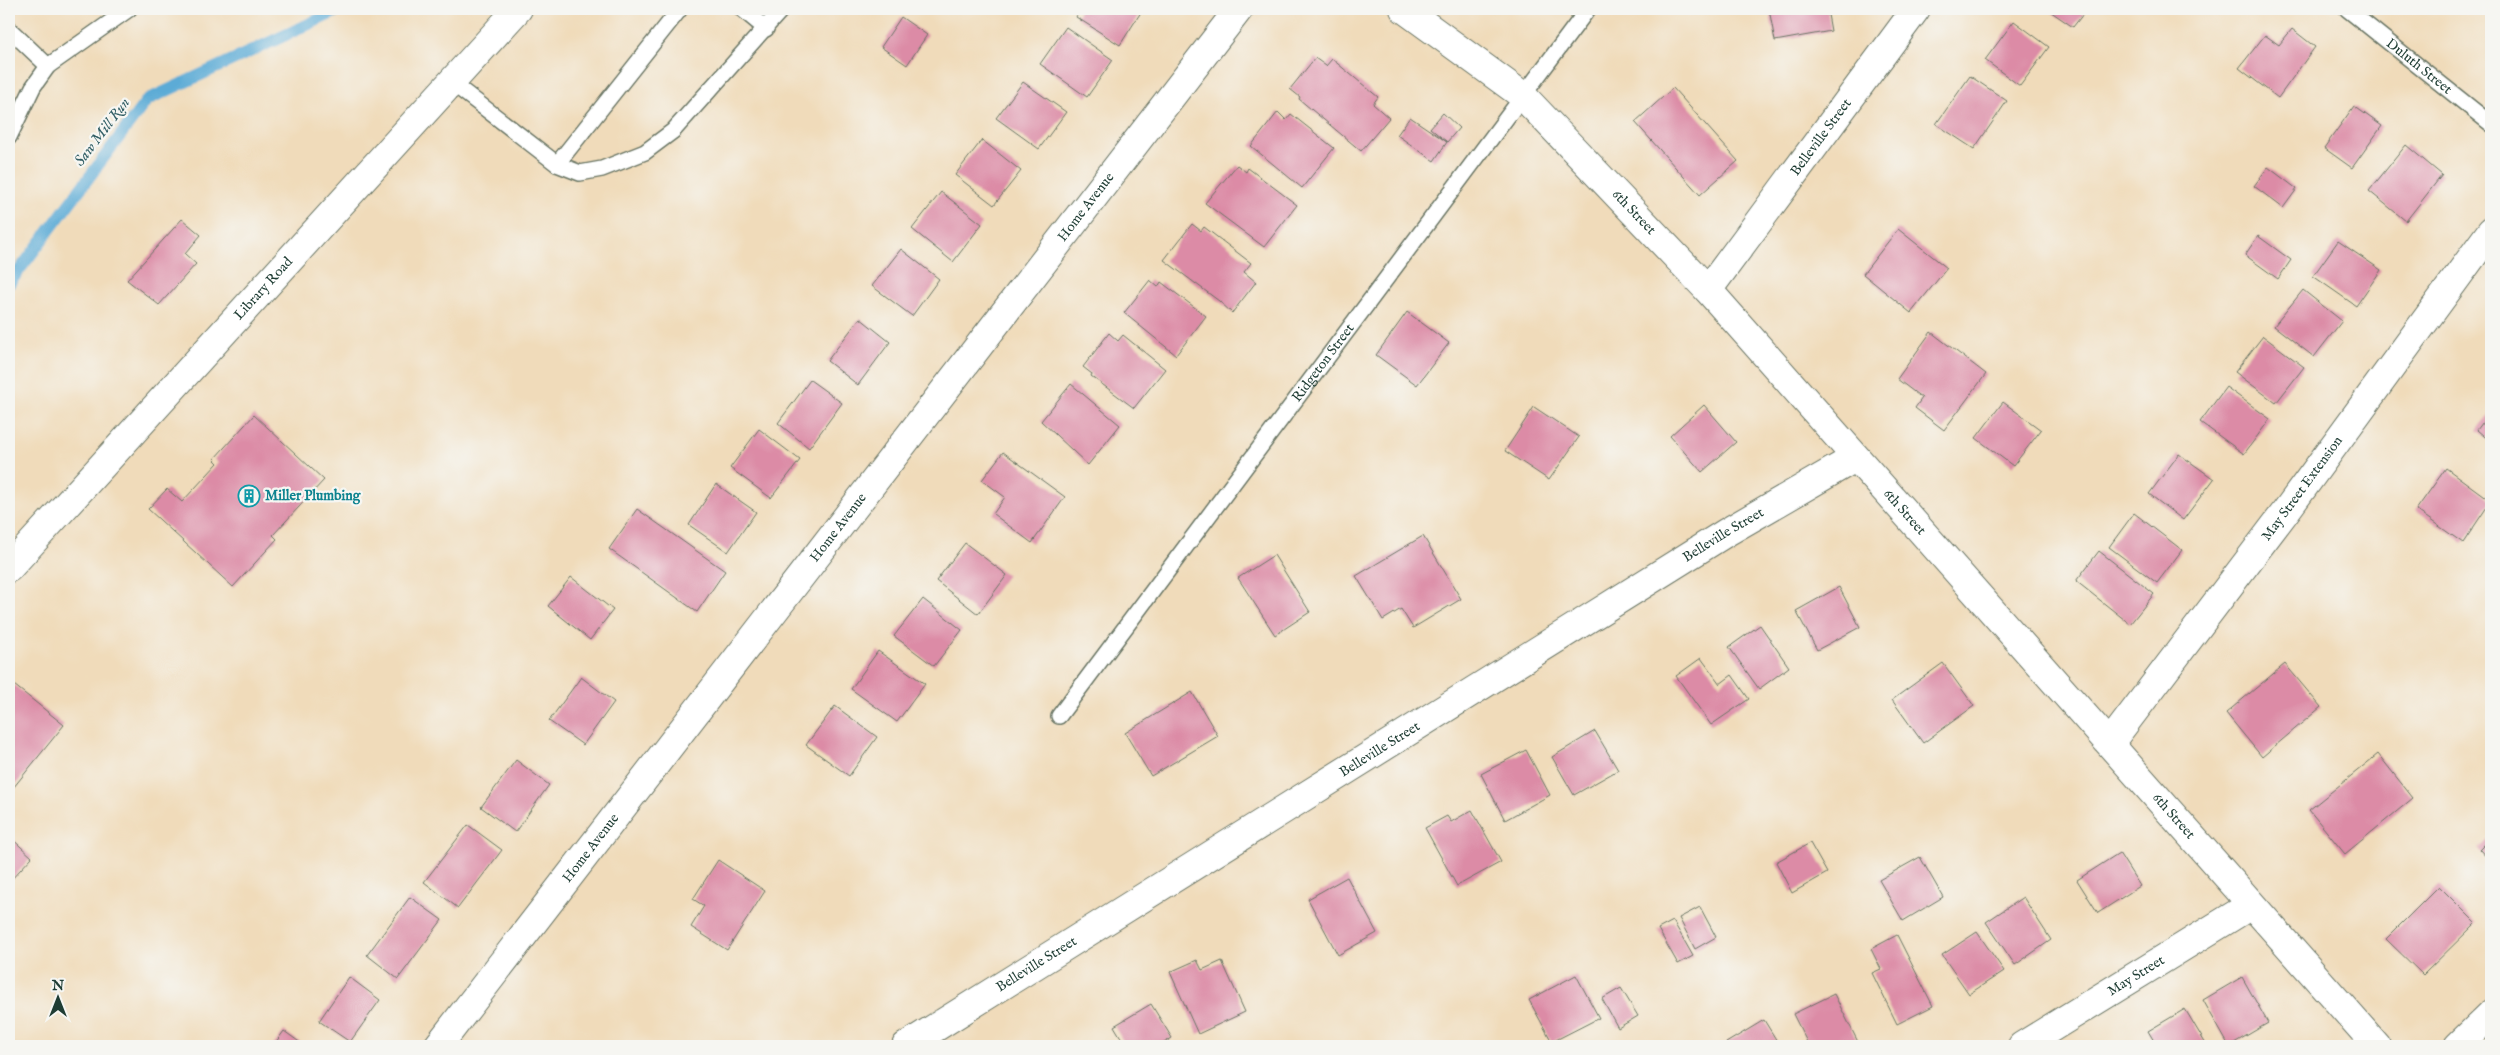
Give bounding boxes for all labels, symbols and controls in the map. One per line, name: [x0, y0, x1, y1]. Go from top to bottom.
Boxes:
street label: Duluth Street: [2382, 35, 2456, 98]
water label: Saw Mill Run: [70, 94, 134, 170]
street label: Belleville Street: [1787, 95, 1856, 179]
street label: Home Avenue: [1054, 169, 1119, 245]
street label: 6th Street: [1608, 186, 1660, 239]
street label: Library Road: [230, 253, 297, 324]
street label: Ridgeton Street: [1288, 320, 1359, 406]
street label: May Street Extension: [2258, 432, 2347, 544]
building icon: Miller Plumbing: [237, 484, 261, 508]
street label: 6th Street: [1879, 485, 1930, 539]
place label: Miller Plumbing: [265, 487, 362, 505]
street label: Home Avenue: [806, 489, 871, 566]
street label: Belleville Street: [1679, 503, 1767, 566]
street label: Belleville Street: [1336, 717, 1424, 781]
street label: 6th Street: [2148, 789, 2199, 843]
street label: Home Avenue: [558, 810, 623, 886]
street label: Belleville Street: [993, 932, 1080, 996]
street label: May Street: [2104, 951, 2168, 1000]
north arrow: [32, 972, 82, 1022]
text: N: [51, 977, 64, 995]

